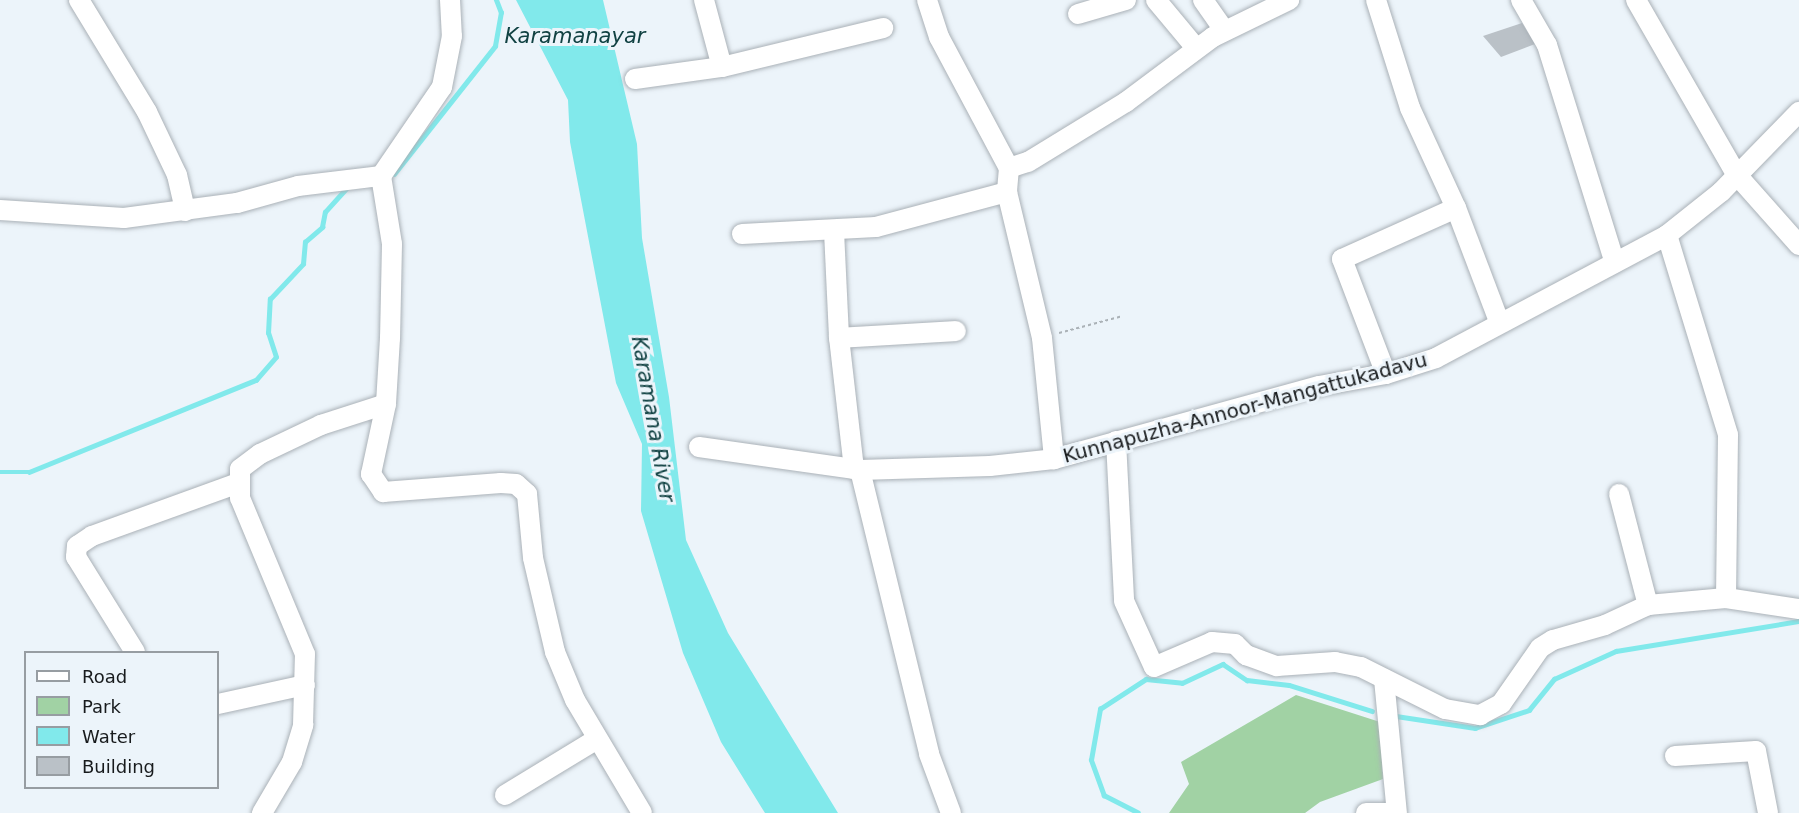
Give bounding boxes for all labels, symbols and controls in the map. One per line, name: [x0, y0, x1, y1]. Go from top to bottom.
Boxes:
water label: Karamanayar: [505, 23, 645, 49]
water label: Karamana River: [626, 334, 680, 504]
street label: Kunnapuzha-Annoor-Mangattukadavu: [1060, 348, 1430, 468]
legend: [24, 651, 219, 789]
text: Road: [82, 666, 127, 687]
text: Park: [82, 696, 121, 717]
text: Water: [82, 726, 135, 747]
text: Building: [82, 756, 155, 777]

